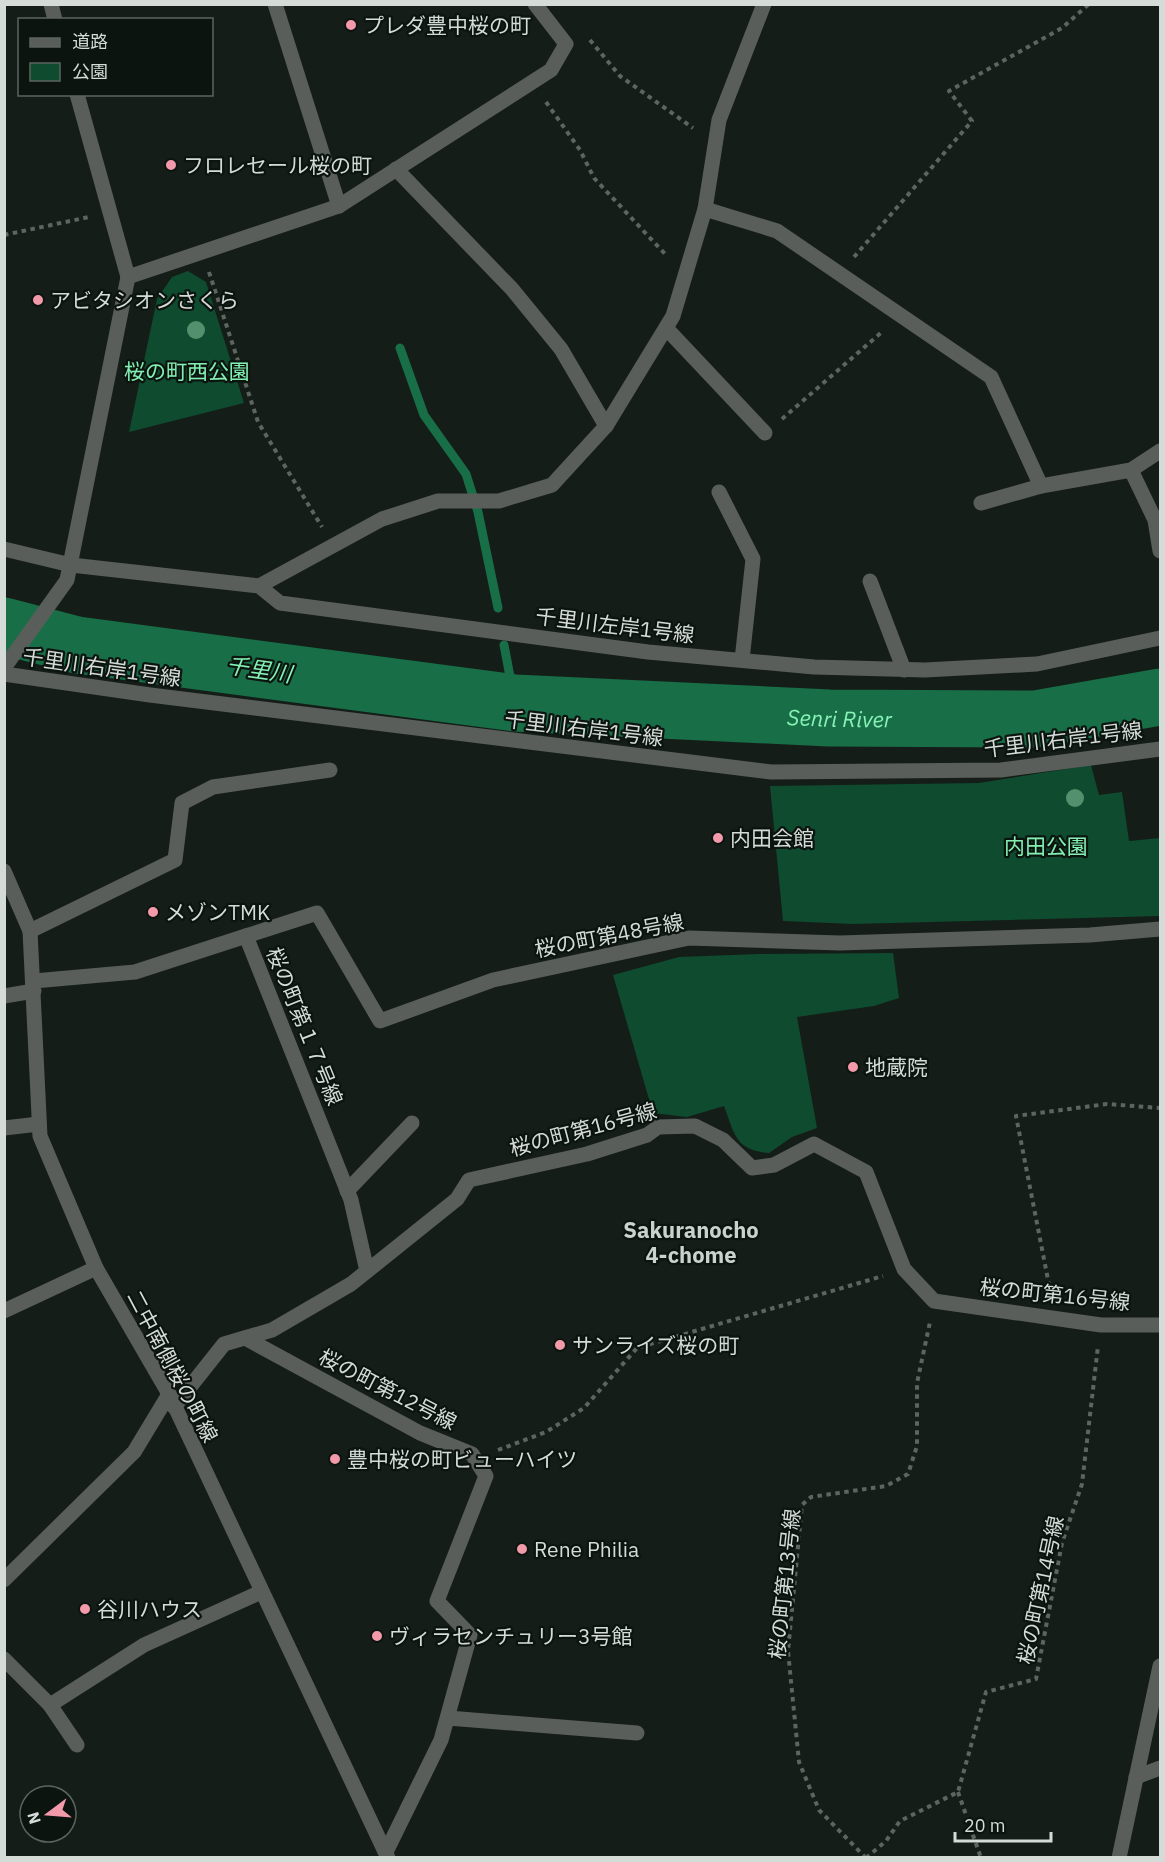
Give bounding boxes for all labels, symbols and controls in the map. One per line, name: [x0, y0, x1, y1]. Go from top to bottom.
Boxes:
place label: プレダ豊中桜の町: [363, 11, 531, 39]
legend: [18, 18, 213, 96]
marker: プレダ豊中桜の町: [344, 18, 358, 32]
text: 道路: [72, 30, 108, 53]
text: 公園: [72, 60, 108, 83]
place label: フロレセール桜の町: [183, 151, 372, 179]
marker: フロレセール桜の町: [164, 158, 178, 172]
place label: アビタシオンさくら: [50, 286, 239, 314]
marker: アビタシオンさくら: [31, 293, 45, 307]
park label: 桜の町西公園: [124, 357, 250, 385]
street label: 千里川左岸1号線: [534, 601, 696, 649]
street label: 千里川右岸1号線: [21, 642, 183, 692]
water label: 千里川: [224, 650, 296, 688]
water label: Senri River: [786, 702, 893, 733]
street label: 千里川右岸1号線: [503, 704, 665, 752]
street label: 千里川右岸1号線: [982, 715, 1144, 763]
place label: 内田会館: [730, 824, 814, 852]
marker: 内田会館: [711, 831, 725, 845]
park label: 内田公園: [1004, 832, 1088, 860]
place label: メゾンTMK: [165, 898, 270, 926]
marker: メゾンTMK: [146, 905, 160, 919]
street label: 桜の町第48号線: [532, 907, 686, 963]
street label: 桜の町第１７号線: [261, 943, 349, 1109]
place label: 地蔵院: [865, 1053, 928, 1081]
marker: 地蔵院: [846, 1060, 860, 1074]
street label: 桜の町第16号線: [506, 1096, 660, 1162]
district label: Sakuranocho 4-chome: [623, 1215, 759, 1269]
street label: 桜の町第16号線: [978, 1272, 1132, 1316]
street label: 二中南側桜の町線: [121, 1285, 225, 1447]
place label: サンライズ桜の町: [572, 1331, 739, 1359]
marker: サンライズ桜の町: [553, 1338, 567, 1352]
street label: 桜の町第12号線: [314, 1342, 462, 1436]
place label: 豊中桜の町ビューハイツ: [347, 1445, 577, 1473]
marker: 豊中桜の町ビューハイツ: [328, 1452, 342, 1466]
street label: 桜の町第13号線: [762, 1507, 806, 1661]
street label: 桜の町第14号線: [1011, 1513, 1069, 1667]
place label: Rene Philia: [534, 1535, 639, 1563]
marker: Rene Philia: [515, 1542, 529, 1556]
place label: 谷川ハウス: [97, 1595, 202, 1623]
marker: 谷川ハウス: [78, 1602, 92, 1616]
place label: ヴィラセンチュリー3号館: [389, 1622, 633, 1650]
marker: ヴィラセンチュリー3号館: [370, 1629, 384, 1643]
north arrow: [18, 1784, 78, 1844]
scale bar: [955, 1805, 1051, 1843]
text: N: [22, 1810, 45, 1826]
text: 20 m: [964, 1814, 1006, 1837]

